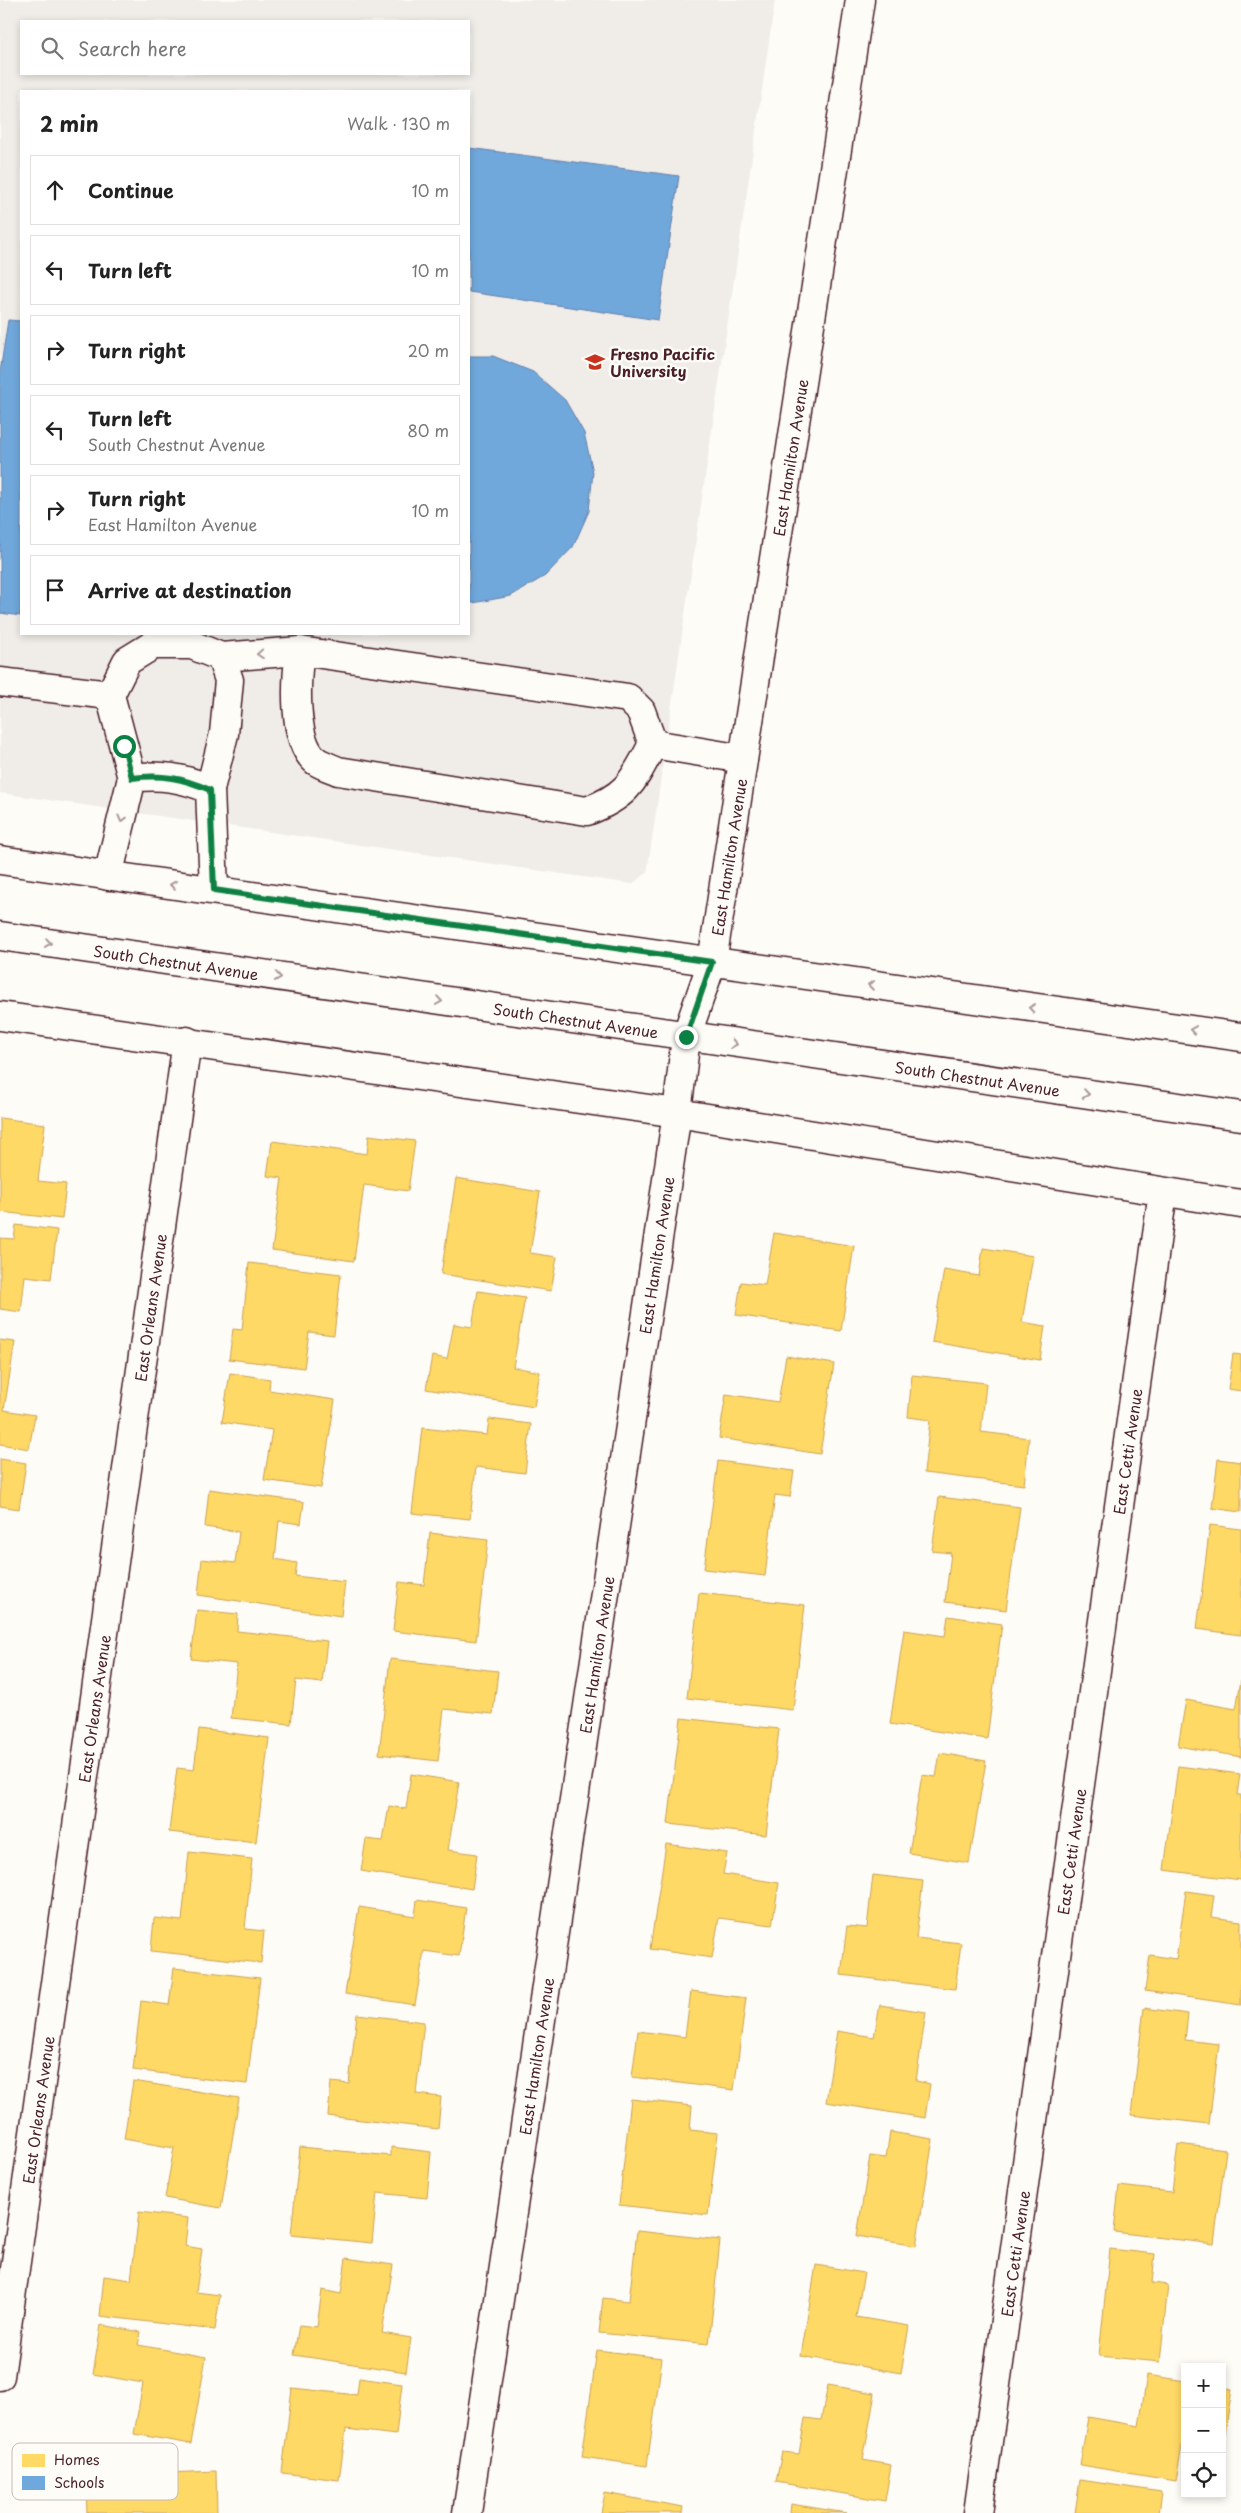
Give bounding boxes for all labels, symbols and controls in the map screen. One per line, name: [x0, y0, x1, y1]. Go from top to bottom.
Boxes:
search box: [20, 20, 470, 75]
icon: search: [38, 34, 66, 62]
text: Search here: [78, 34, 187, 62]
text: 2 min: [40, 107, 99, 139]
text: Walk · 130 m: [347, 111, 450, 135]
icon: ahead: [41, 176, 69, 204]
text: Continue: [88, 176, 174, 204]
text: 10 m: [412, 178, 449, 202]
icon: left: [41, 256, 69, 284]
text: Turn left: [88, 256, 172, 284]
text: 10 m: [412, 258, 449, 282]
icon: right: [41, 336, 69, 364]
text: Turn right: [88, 336, 186, 364]
text: 20 m: [408, 338, 449, 362]
place label: Fresno Pacific University: [610, 342, 715, 382]
school or university icon: Fresno Pacific University: [584, 351, 606, 373]
street label: East Hamilton Avenue: [766, 377, 813, 538]
text: Turn left: [88, 404, 172, 432]
icon: left: [41, 416, 69, 444]
text: 80 m: [407, 418, 449, 442]
text: South Chestnut Avenue: [88, 432, 266, 456]
text: Turn right: [88, 484, 186, 512]
icon: right: [41, 496, 69, 524]
text: 10 m: [412, 498, 449, 522]
text: East Hamilton Avenue: [88, 512, 257, 536]
icon: arrive: [41, 576, 69, 604]
text: Arrive at destination: [88, 576, 292, 604]
one-way arrow: [256, 648, 264, 659]
route start: [113, 735, 136, 758]
street label: East Hamilton Avenue: [705, 777, 752, 937]
one-way arrow: [117, 815, 128, 824]
one-way arrow: [169, 880, 177, 891]
one-way arrow: [44, 938, 53, 948]
street label: South Chestnut Avenue: [92, 938, 260, 985]
one-way arrow: [275, 971, 283, 982]
one-way arrow: [867, 980, 875, 990]
one-way arrow: [435, 995, 443, 1005]
street label: South Chestnut Avenue: [492, 996, 660, 1043]
one-way arrow: [1028, 1003, 1036, 1013]
route end: [675, 1026, 698, 1049]
one-way arrow: [1188, 1026, 1197, 1036]
one-way arrow: [731, 1038, 739, 1049]
street label: South Chestnut Avenue: [894, 1054, 1062, 1101]
one-way arrow: [1082, 1088, 1090, 1099]
street label: East Hamilton Avenue: [633, 1175, 679, 1335]
street label: East Orleans Avenue: [128, 1232, 171, 1383]
street label: East Cetti Avenue: [1106, 1387, 1147, 1516]
street label: East Hamilton Avenue: [573, 1574, 619, 1735]
street label: East Orleans Avenue: [72, 1633, 115, 1784]
street label: East Cetti Avenue: [1050, 1787, 1091, 1916]
street label: East Hamilton Avenue: [512, 1976, 559, 2136]
street label: East Orleans Avenue: [16, 2034, 59, 2185]
street label: East Cetti Avenue: [994, 2189, 1035, 2318]
map controls: [1181, 2363, 1226, 2498]
button: +: [1181, 2363, 1226, 2408]
button: −: [1181, 2408, 1226, 2453]
legend: [12, 2443, 178, 2500]
text: Homes: [54, 2449, 100, 2470]
button: locate: [1181, 2453, 1226, 2498]
text: Schools: [54, 2472, 104, 2493]

